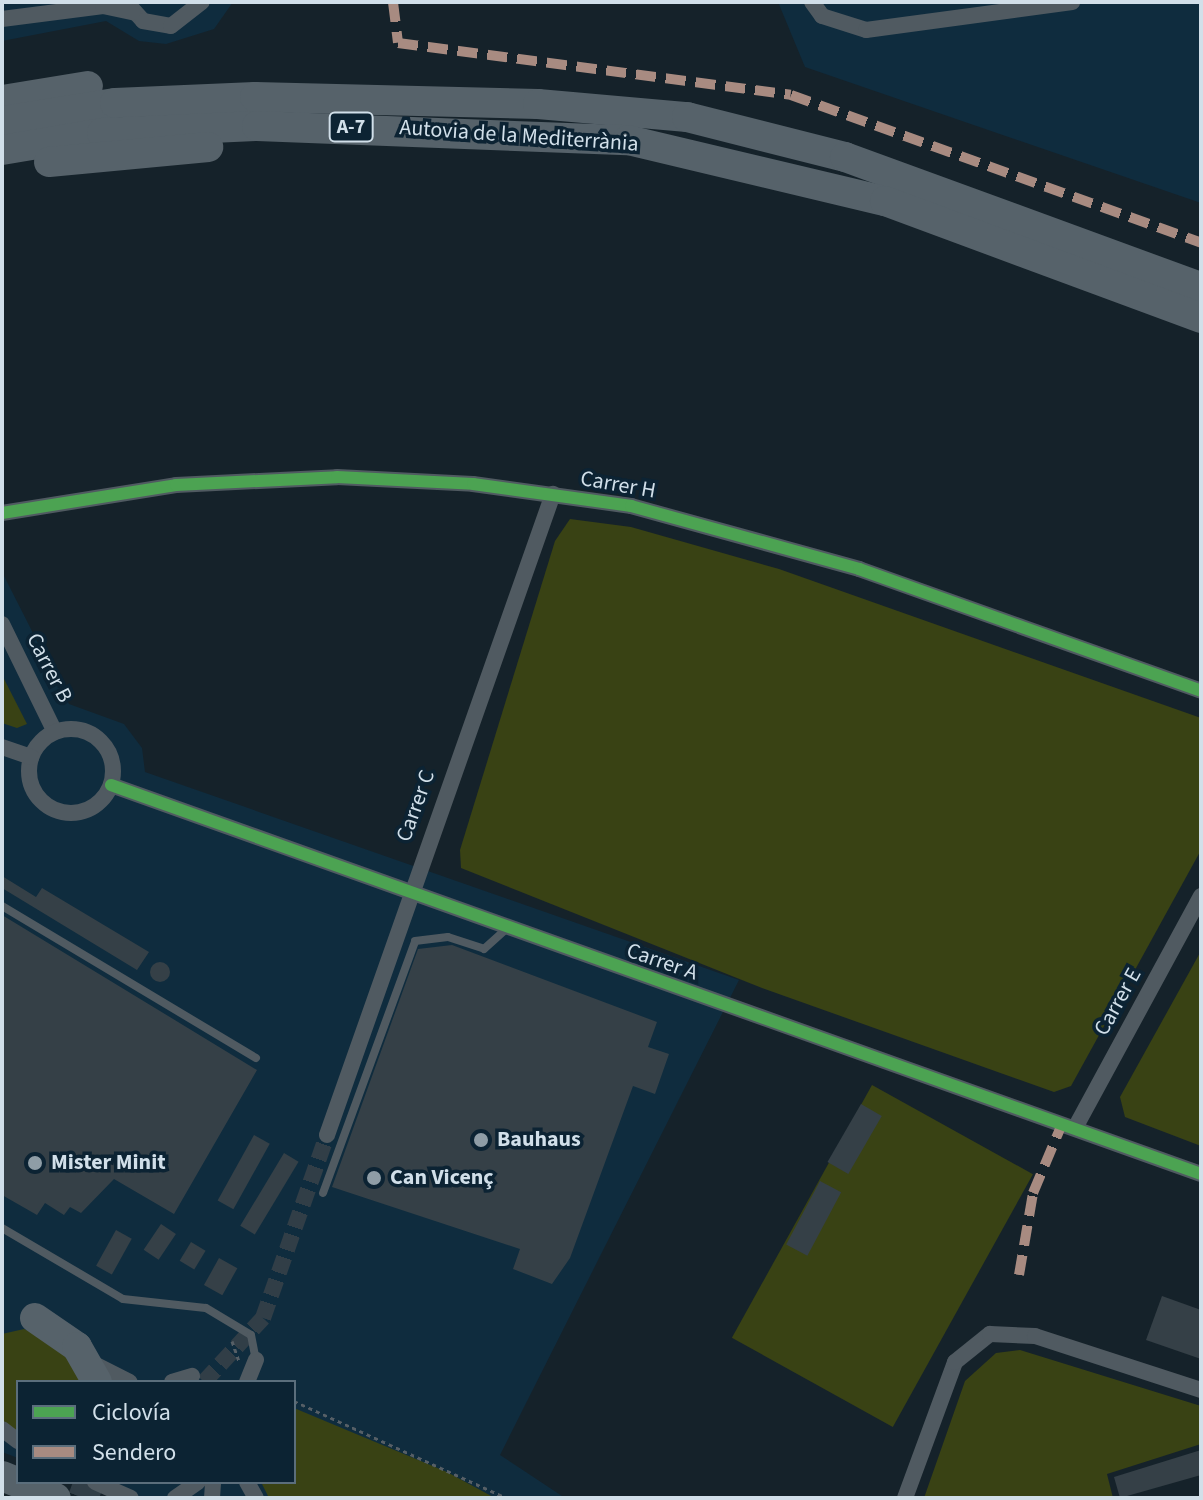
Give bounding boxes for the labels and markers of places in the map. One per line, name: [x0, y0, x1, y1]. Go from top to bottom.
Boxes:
place label: Bauhaus: [497, 1127, 581, 1153]
marker: Bauhaus: [472, 1131, 490, 1149]
place label: Mister Minit: [51, 1150, 166, 1176]
marker: Mister Minit: [26, 1154, 44, 1172]
place label: Can Vicenç: [390, 1165, 494, 1191]
marker: Can Vicenç: [365, 1169, 383, 1187]

